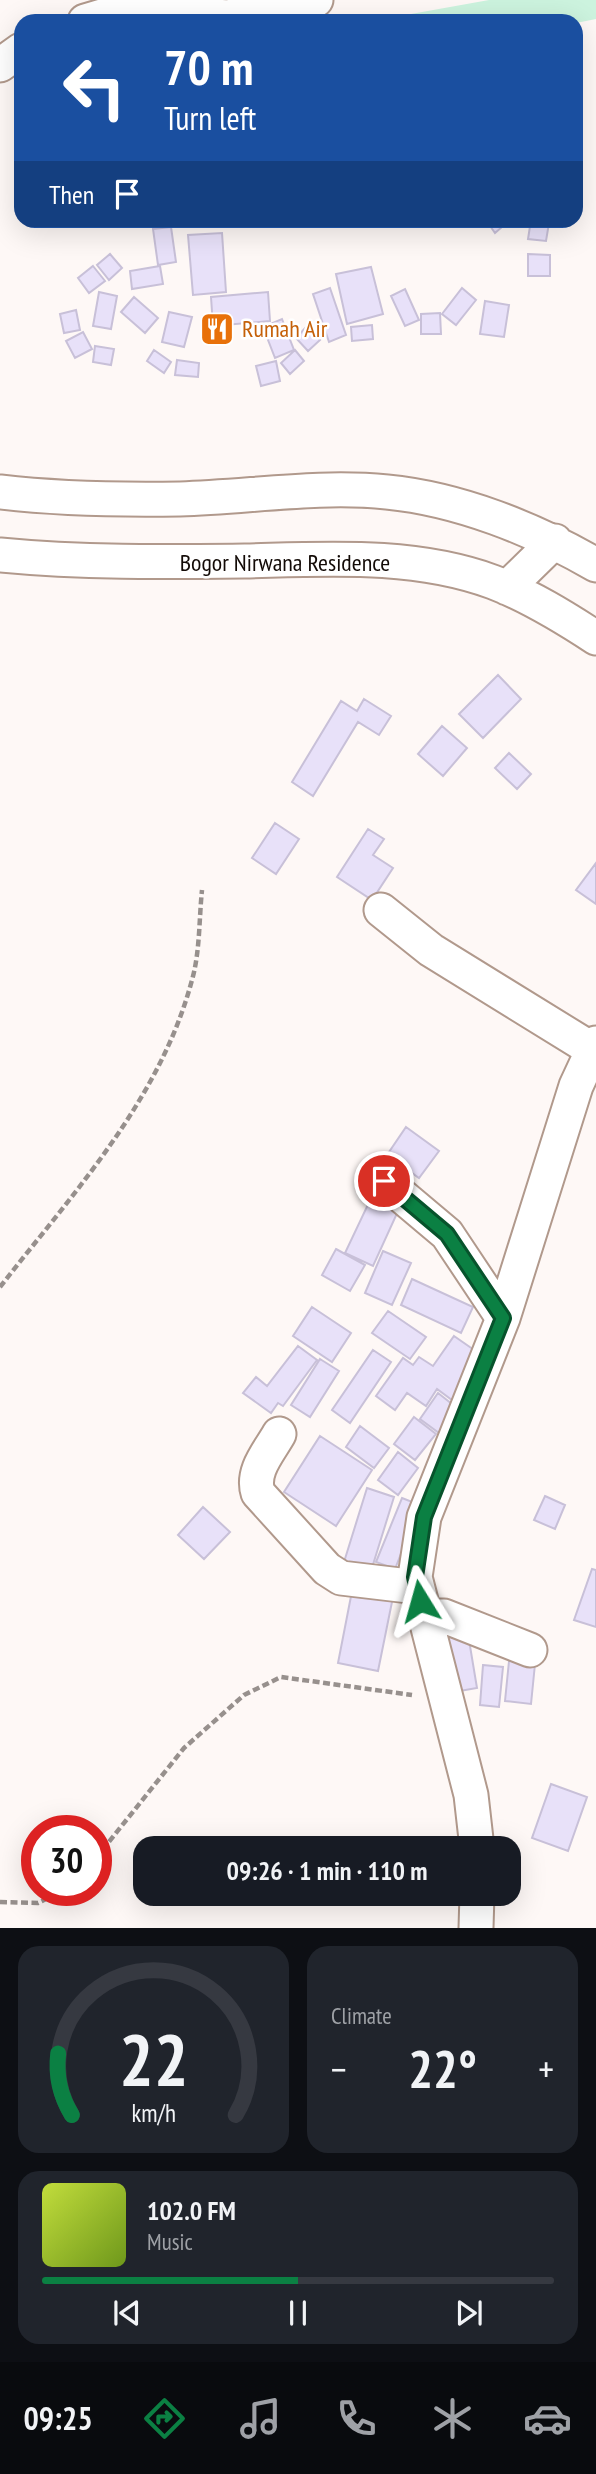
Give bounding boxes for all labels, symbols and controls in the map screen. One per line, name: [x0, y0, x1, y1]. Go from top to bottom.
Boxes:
text: 70 m: [164, 35, 253, 99]
icon: left: [49, 42, 140, 133]
text: Turn left: [164, 97, 256, 139]
icon: arrive: [108, 175, 146, 213]
text: Then: [49, 178, 94, 211]
restaurant icon: Rumah Air: [198, 310, 236, 348]
place label: Rumah Air: [242, 313, 328, 344]
street label: Bogor Nirwana Residence: [180, 547, 390, 578]
pin: [354, 1151, 414, 1211]
icon: arrive: [365, 1162, 403, 1200]
position arrow: [383, 1564, 457, 1638]
speed limit sign: 30: [21, 1815, 112, 1906]
text: 09:26 · 1 min · 110 m: [227, 1854, 427, 1887]
text: Climate: [331, 2001, 392, 2030]
text: 22: [119, 2012, 188, 2106]
text: 22°: [408, 2035, 477, 2102]
text: −: [331, 2044, 347, 2093]
text: +: [538, 2044, 554, 2093]
text: km/h: [131, 2097, 176, 2129]
text: 102.0 FM: [147, 2194, 236, 2227]
text: Music: [147, 2227, 193, 2256]
icon: previous: [108, 2294, 146, 2332]
icon: pause: [279, 2294, 317, 2332]
icon: next: [450, 2294, 488, 2332]
icon: directions: [140, 2394, 189, 2443]
icon: music: [236, 2394, 285, 2443]
icon: phone: [332, 2394, 381, 2443]
icon: climate: [428, 2394, 477, 2443]
icon: car: [523, 2394, 572, 2443]
text: 09:25: [23, 2397, 93, 2439]

